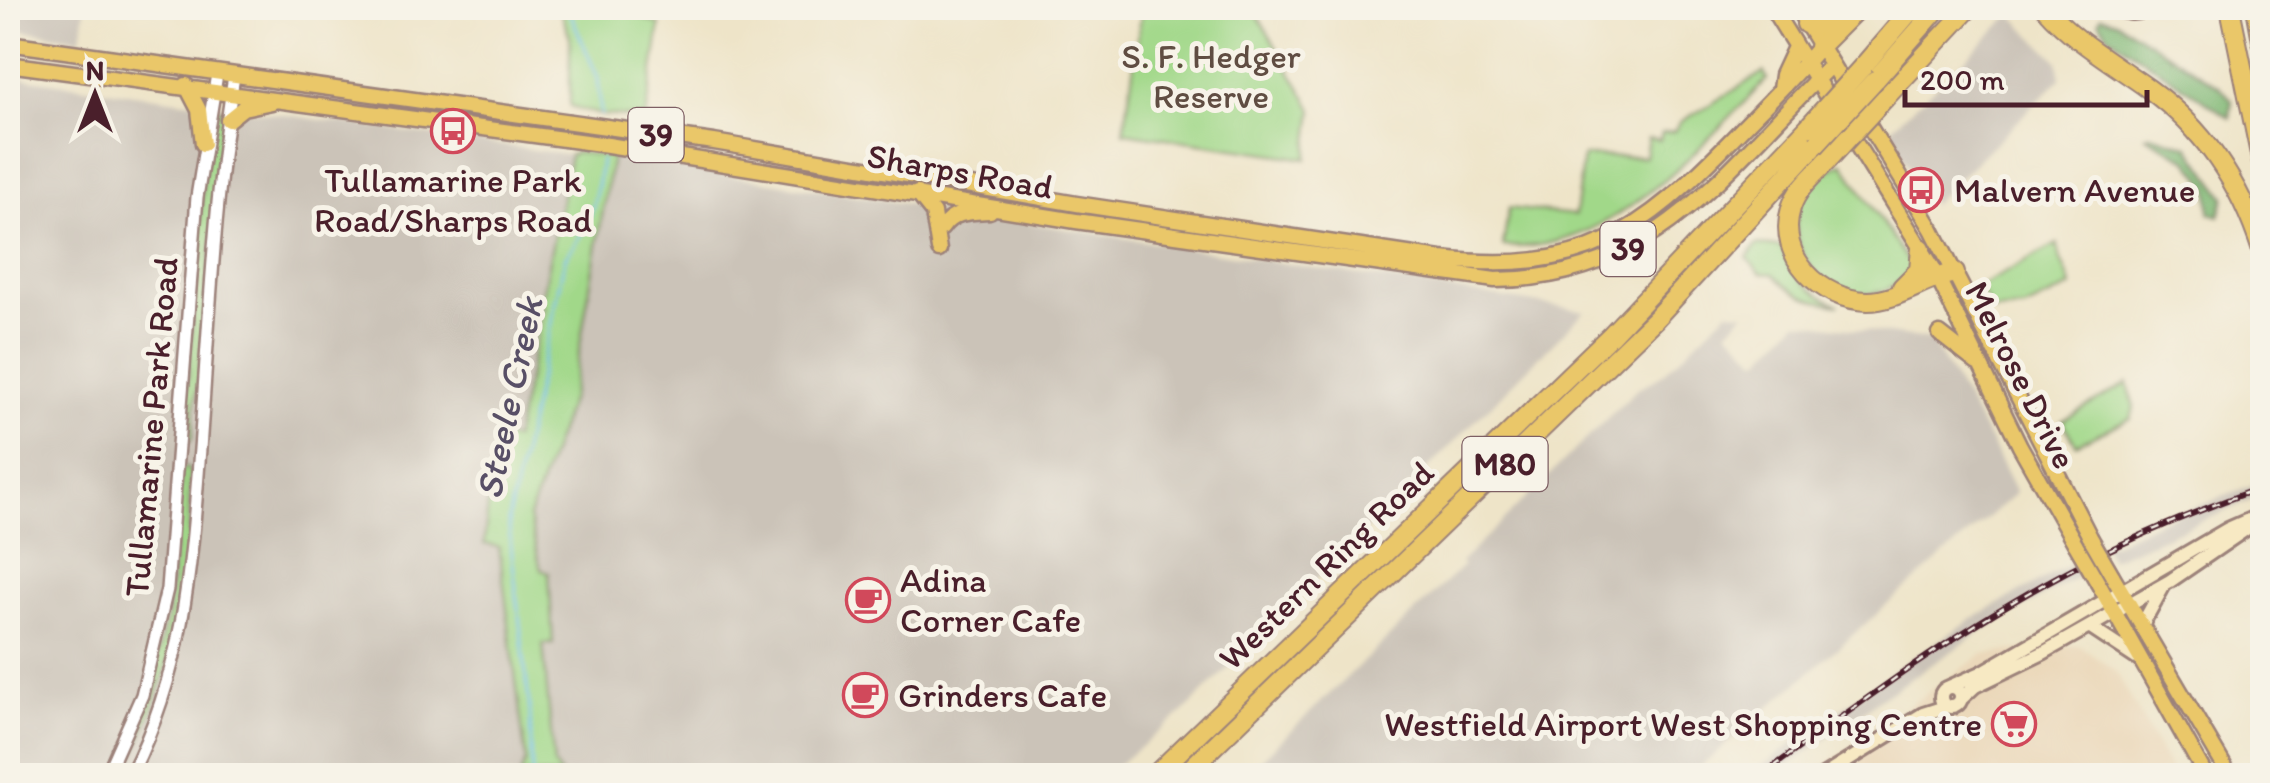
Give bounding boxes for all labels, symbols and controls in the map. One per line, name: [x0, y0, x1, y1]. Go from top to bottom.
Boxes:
park label: S. F. Hedger Reserve: [1121, 35, 1301, 117]
north arrow: [45, 45, 145, 145]
scale bar: [1905, 45, 2148, 107]
text: N: [86, 53, 104, 87]
text: 200 m: [1920, 61, 2005, 98]
bus stop icon: Tullamarine Park Road/Sharps Road: [430, 108, 476, 154]
road number: 39: [628, 108, 684, 162]
street label: Sharps Road: [864, 134, 1056, 208]
place label: Tullamarine Park Road/Sharps Road: [314, 159, 592, 241]
bus stop icon: Malvern Avenue: [1898, 167, 1944, 213]
place label: Malvern Avenue: [1954, 169, 2195, 211]
road number: 39: [1600, 222, 1656, 276]
street label: Tullamarine Park Road: [115, 255, 187, 599]
street label: Melrose Drive: [1956, 274, 2086, 476]
water label: Steele Creek: [465, 291, 553, 503]
road number: M80: [1462, 437, 1548, 491]
street label: Western Ring Road: [1210, 452, 1442, 678]
place label: Adina Corner Cafe: [900, 559, 1081, 641]
cafe icon: Adina Corner Cafe: [845, 577, 891, 623]
cafe icon: Grinders Cafe: [842, 672, 888, 718]
place label: Grinders Cafe: [898, 674, 1107, 716]
supermarket icon: Westfield Airport West Shopping Centre: [1991, 701, 2037, 747]
place label: Westfield Airport West Shopping Centre: [1384, 703, 1982, 745]

